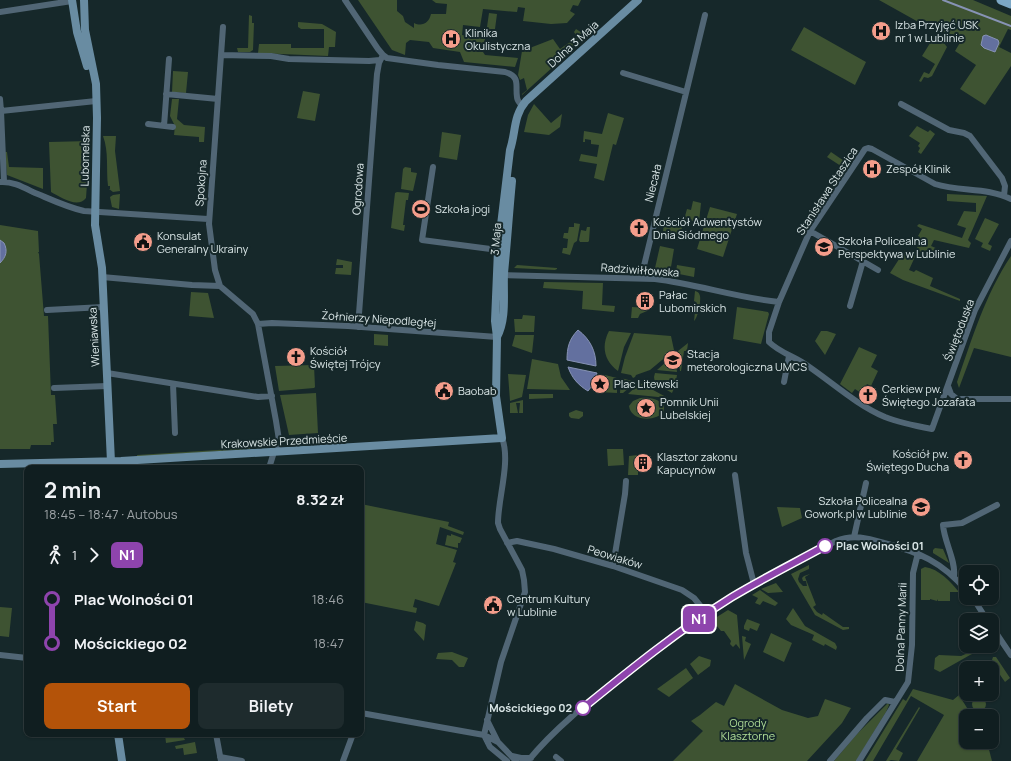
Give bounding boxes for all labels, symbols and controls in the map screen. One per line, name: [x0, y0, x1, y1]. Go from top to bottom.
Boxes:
street label: Dolna 3 Maja: [544, 17, 601, 71]
place label: Izba Przyjęć USK nr 1 w Lublinie: [895, 17, 979, 45]
hospital icon: Izba Przyjęć USK nr 1 w Lublinie: [870, 20, 892, 42]
place label: Klinika Okulistyczna: [465, 25, 530, 53]
hospital icon: Klinika Okulistyczna: [440, 28, 462, 50]
street label: Lubomelska: [76, 125, 93, 187]
street label: Stanisława Staszica: [793, 144, 861, 238]
hospital icon: Zespół Klinik: [861, 158, 883, 180]
street label: Spokojna: [191, 159, 210, 207]
place label: Zespół Klinik: [886, 161, 951, 176]
street label: Niecała: [641, 162, 664, 203]
street label: Ogrodowa: [348, 163, 367, 215]
sports icon: Szkoła jogi: [410, 198, 432, 220]
place label: Szkoła jogi: [435, 201, 490, 216]
place label: Kościół Adwentystów Dnia Siódmego: [653, 214, 762, 242]
church icon: Kościół Adwentystów Dnia Siódmego: [628, 217, 650, 239]
street label: 3 Maja: [487, 222, 504, 256]
place label: Konsulat Generalny Ukrainy: [157, 228, 249, 256]
public building icon: Konsulat Generalny Ukrainy: [132, 231, 154, 253]
place label: Szkoła Policealna Perspektywa w Lublinie: [838, 233, 956, 261]
school or university icon: Szkoła Policealna Perspektywa w Lublinie: [813, 236, 835, 258]
street label: Radziwiłłowska: [600, 259, 680, 280]
place label: Pałac Lubomirskich: [659, 287, 726, 315]
building icon: Pałac Lubomirskich: [634, 290, 656, 312]
street label: Świętoduska: [940, 297, 977, 363]
street label: Wieniawska: [84, 307, 103, 367]
street label: Żołnierzy Niepodległej: [321, 307, 437, 330]
place label: Kościół Świętej Trójcy: [310, 343, 381, 371]
church icon: Kościół Świętej Trójcy: [285, 346, 307, 368]
place label: Stacja meteorologiczna UMCS: [687, 346, 807, 374]
school or university icon: Stacja meteorologiczna UMCS: [662, 349, 684, 371]
place icon: Plac Litewski: [589, 373, 611, 395]
place label: Plac Litewski: [614, 376, 678, 391]
public building icon: Baobab: [433, 380, 455, 402]
place label: Cerkiew pw. Świętego Jozafata: [882, 381, 975, 409]
place label: Baobab: [458, 383, 497, 398]
church icon: Cerkiew pw. Świętego Jozafata: [857, 384, 879, 406]
place label: Pomnik Unii Lubelskiej: [660, 394, 719, 422]
place icon: Pomnik Unii Lubelskiej: [635, 397, 657, 419]
street label: Krakowskie Przedmieście: [220, 430, 348, 451]
place label: Kościół pw. Świętego Ducha: [866, 446, 949, 474]
place label: Klasztor zakonu Kapucynów: [657, 449, 737, 477]
church icon: Kościół pw. Świętego Ducha: [952, 449, 974, 471]
building icon: Klasztor zakonu Kapucynów: [632, 452, 654, 474]
text: 2 min: [44, 475, 101, 505]
text: 8.32 zł: [296, 489, 344, 510]
place label: Szkoła Policealna Gowork.pl w Lublinie: [805, 493, 908, 521]
school or university icon: Szkoła Policealna Gowork.pl w Lublinie: [910, 496, 932, 518]
text: 18:45 – 18:47 · Autobus: [44, 505, 178, 523]
marker: Plac Wolności 01: [817, 538, 833, 554]
place label: Plac Wolności 01: [836, 538, 924, 553]
street label: Peowiaków: [586, 541, 645, 572]
icon: walk: [44, 544, 66, 566]
icon: forward: [83, 544, 105, 566]
text: N1: [119, 545, 135, 564]
text: 1: [72, 546, 77, 564]
map controls: [959, 565, 999, 749]
button: locate: [959, 565, 999, 605]
street label: Dolna Panny Marii: [891, 582, 910, 672]
text: Plac Wolności 01: [74, 589, 194, 610]
text: 18:46: [312, 590, 344, 608]
place label: Centrum Kultury w Lublinie: [507, 591, 590, 619]
public building icon: Centrum Kultury w Lublinie: [482, 594, 504, 616]
line badge: N1: [681, 606, 717, 632]
text: N1: [691, 609, 707, 628]
button: layers: [959, 613, 999, 653]
text: Mościckiego 02: [74, 633, 187, 654]
text: 18:47: [313, 634, 344, 652]
button: +: [959, 661, 999, 701]
button: Start: [44, 683, 190, 729]
button: Bilety: [198, 683, 344, 729]
place label: Mościckiego 02: [489, 700, 572, 715]
marker: Mościckiego 02: [575, 700, 591, 716]
button: −: [959, 709, 999, 749]
park label: Ogrody Klasztorne: [721, 715, 776, 743]

